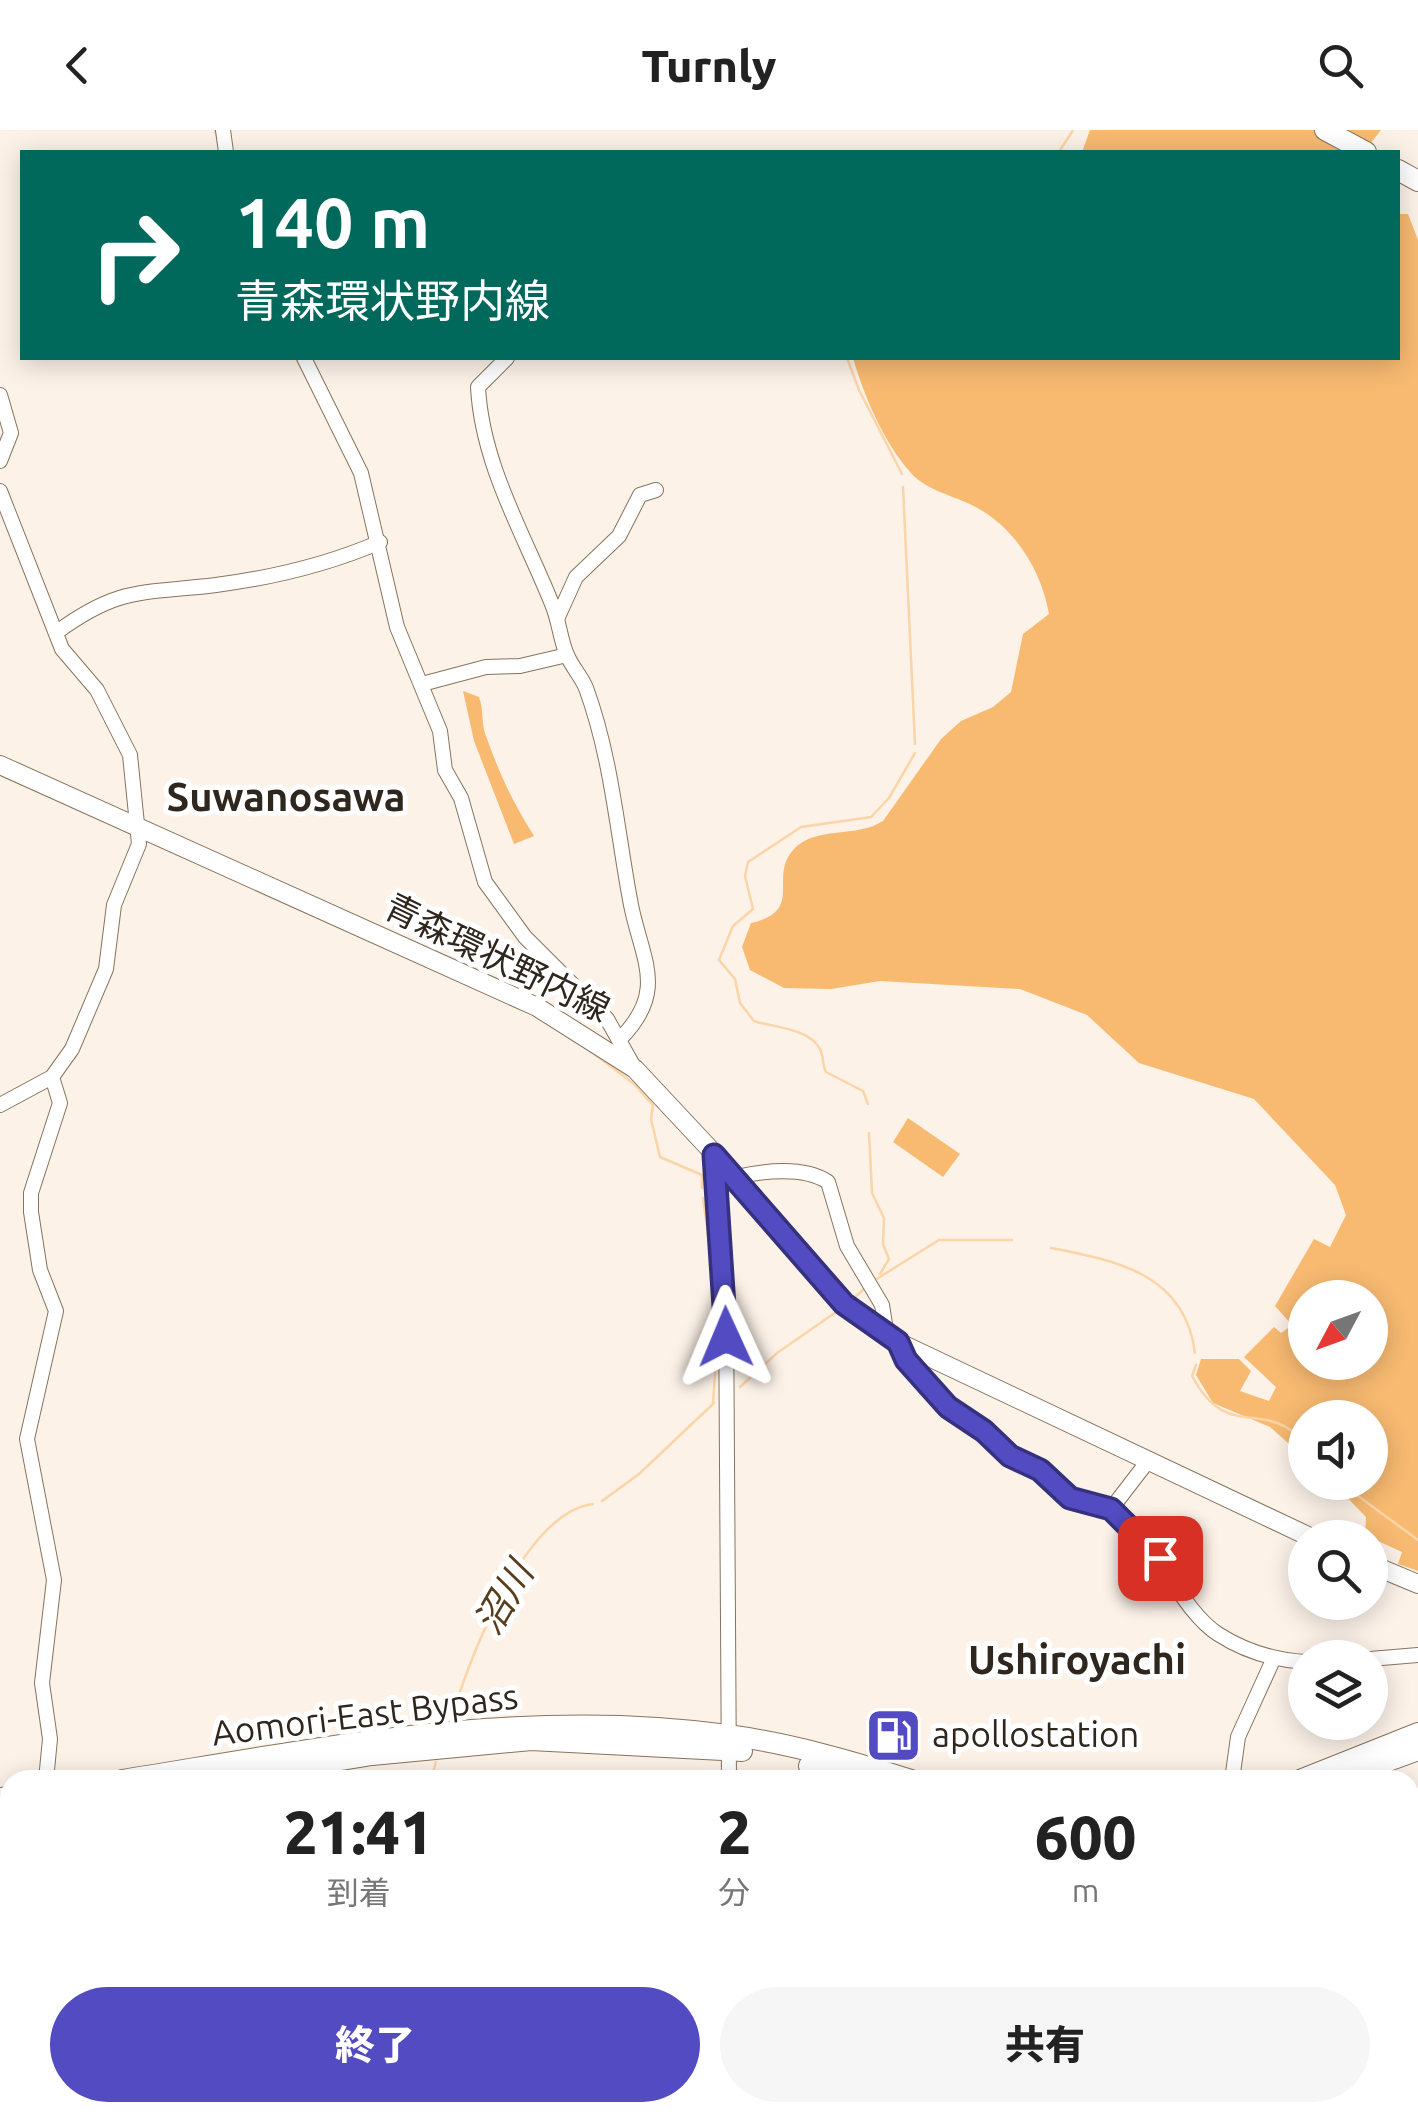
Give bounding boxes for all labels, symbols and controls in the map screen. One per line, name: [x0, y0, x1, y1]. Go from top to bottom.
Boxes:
icon: back: [50, 38, 105, 93]
icon: search: [1313, 38, 1368, 93]
text: Turnly: [642, 40, 776, 91]
text: 140 m: [235, 183, 430, 261]
icon: right: [70, 190, 200, 320]
text: 青森環状野内線: [235, 275, 550, 326]
district label: Suwanosawa: [167, 774, 405, 819]
street label: 青森環状野内線: [379, 885, 616, 1029]
north arrow: [1288, 1280, 1388, 1380]
map controls: [1288, 1280, 1388, 1740]
position arrow: [674, 1285, 778, 1389]
button: sound: [1288, 1400, 1388, 1500]
pin: [1118, 1516, 1203, 1601]
button: search: [1288, 1520, 1388, 1620]
icon: arrive: [1133, 1531, 1188, 1586]
water label: 沼川: [466, 1551, 542, 1641]
district label: Ushiroyachi: [968, 1637, 1186, 1682]
button: layers: [1288, 1640, 1388, 1740]
street label: Aomori-East Bypass: [209, 1675, 520, 1753]
fuel station icon: apollostation: [863, 1705, 923, 1765]
place label: apollostation: [932, 1714, 1139, 1754]
text: 21:41: [284, 1798, 434, 1865]
text: 2: [717, 1798, 751, 1865]
text: 600: [1035, 1803, 1136, 1870]
text: m: [1072, 1872, 1099, 1908]
text: 到着: [327, 1874, 391, 1910]
text: 分: [718, 1874, 750, 1910]
button: 終了: [50, 1987, 700, 2102]
button: 共有: [720, 1987, 1370, 2102]

